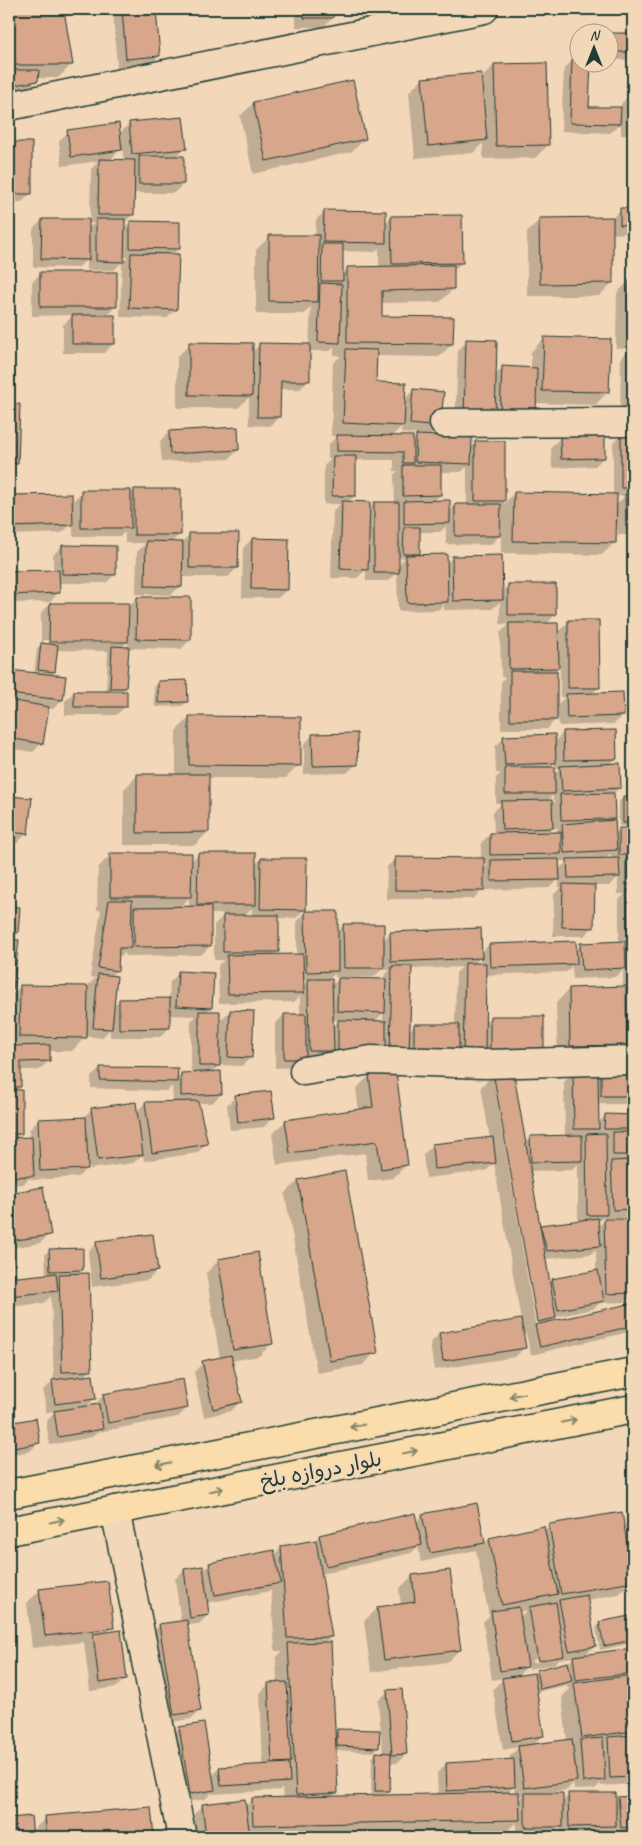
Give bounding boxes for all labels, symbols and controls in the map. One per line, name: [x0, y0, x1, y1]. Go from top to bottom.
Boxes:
north arrow: [570, 22, 620, 72]
text: N: [590, 27, 601, 44]
one-way arrow: [509, 1391, 525, 1400]
one-way arrow: [561, 1416, 577, 1426]
one-way arrow: [350, 1422, 366, 1431]
street label: بلوار دروازه بلخ: [258, 1445, 384, 1495]
one-way arrow: [401, 1447, 417, 1457]
one-way arrow: [156, 1459, 172, 1469]
one-way arrow: [208, 1485, 224, 1494]
one-way arrow: [48, 1516, 64, 1526]

